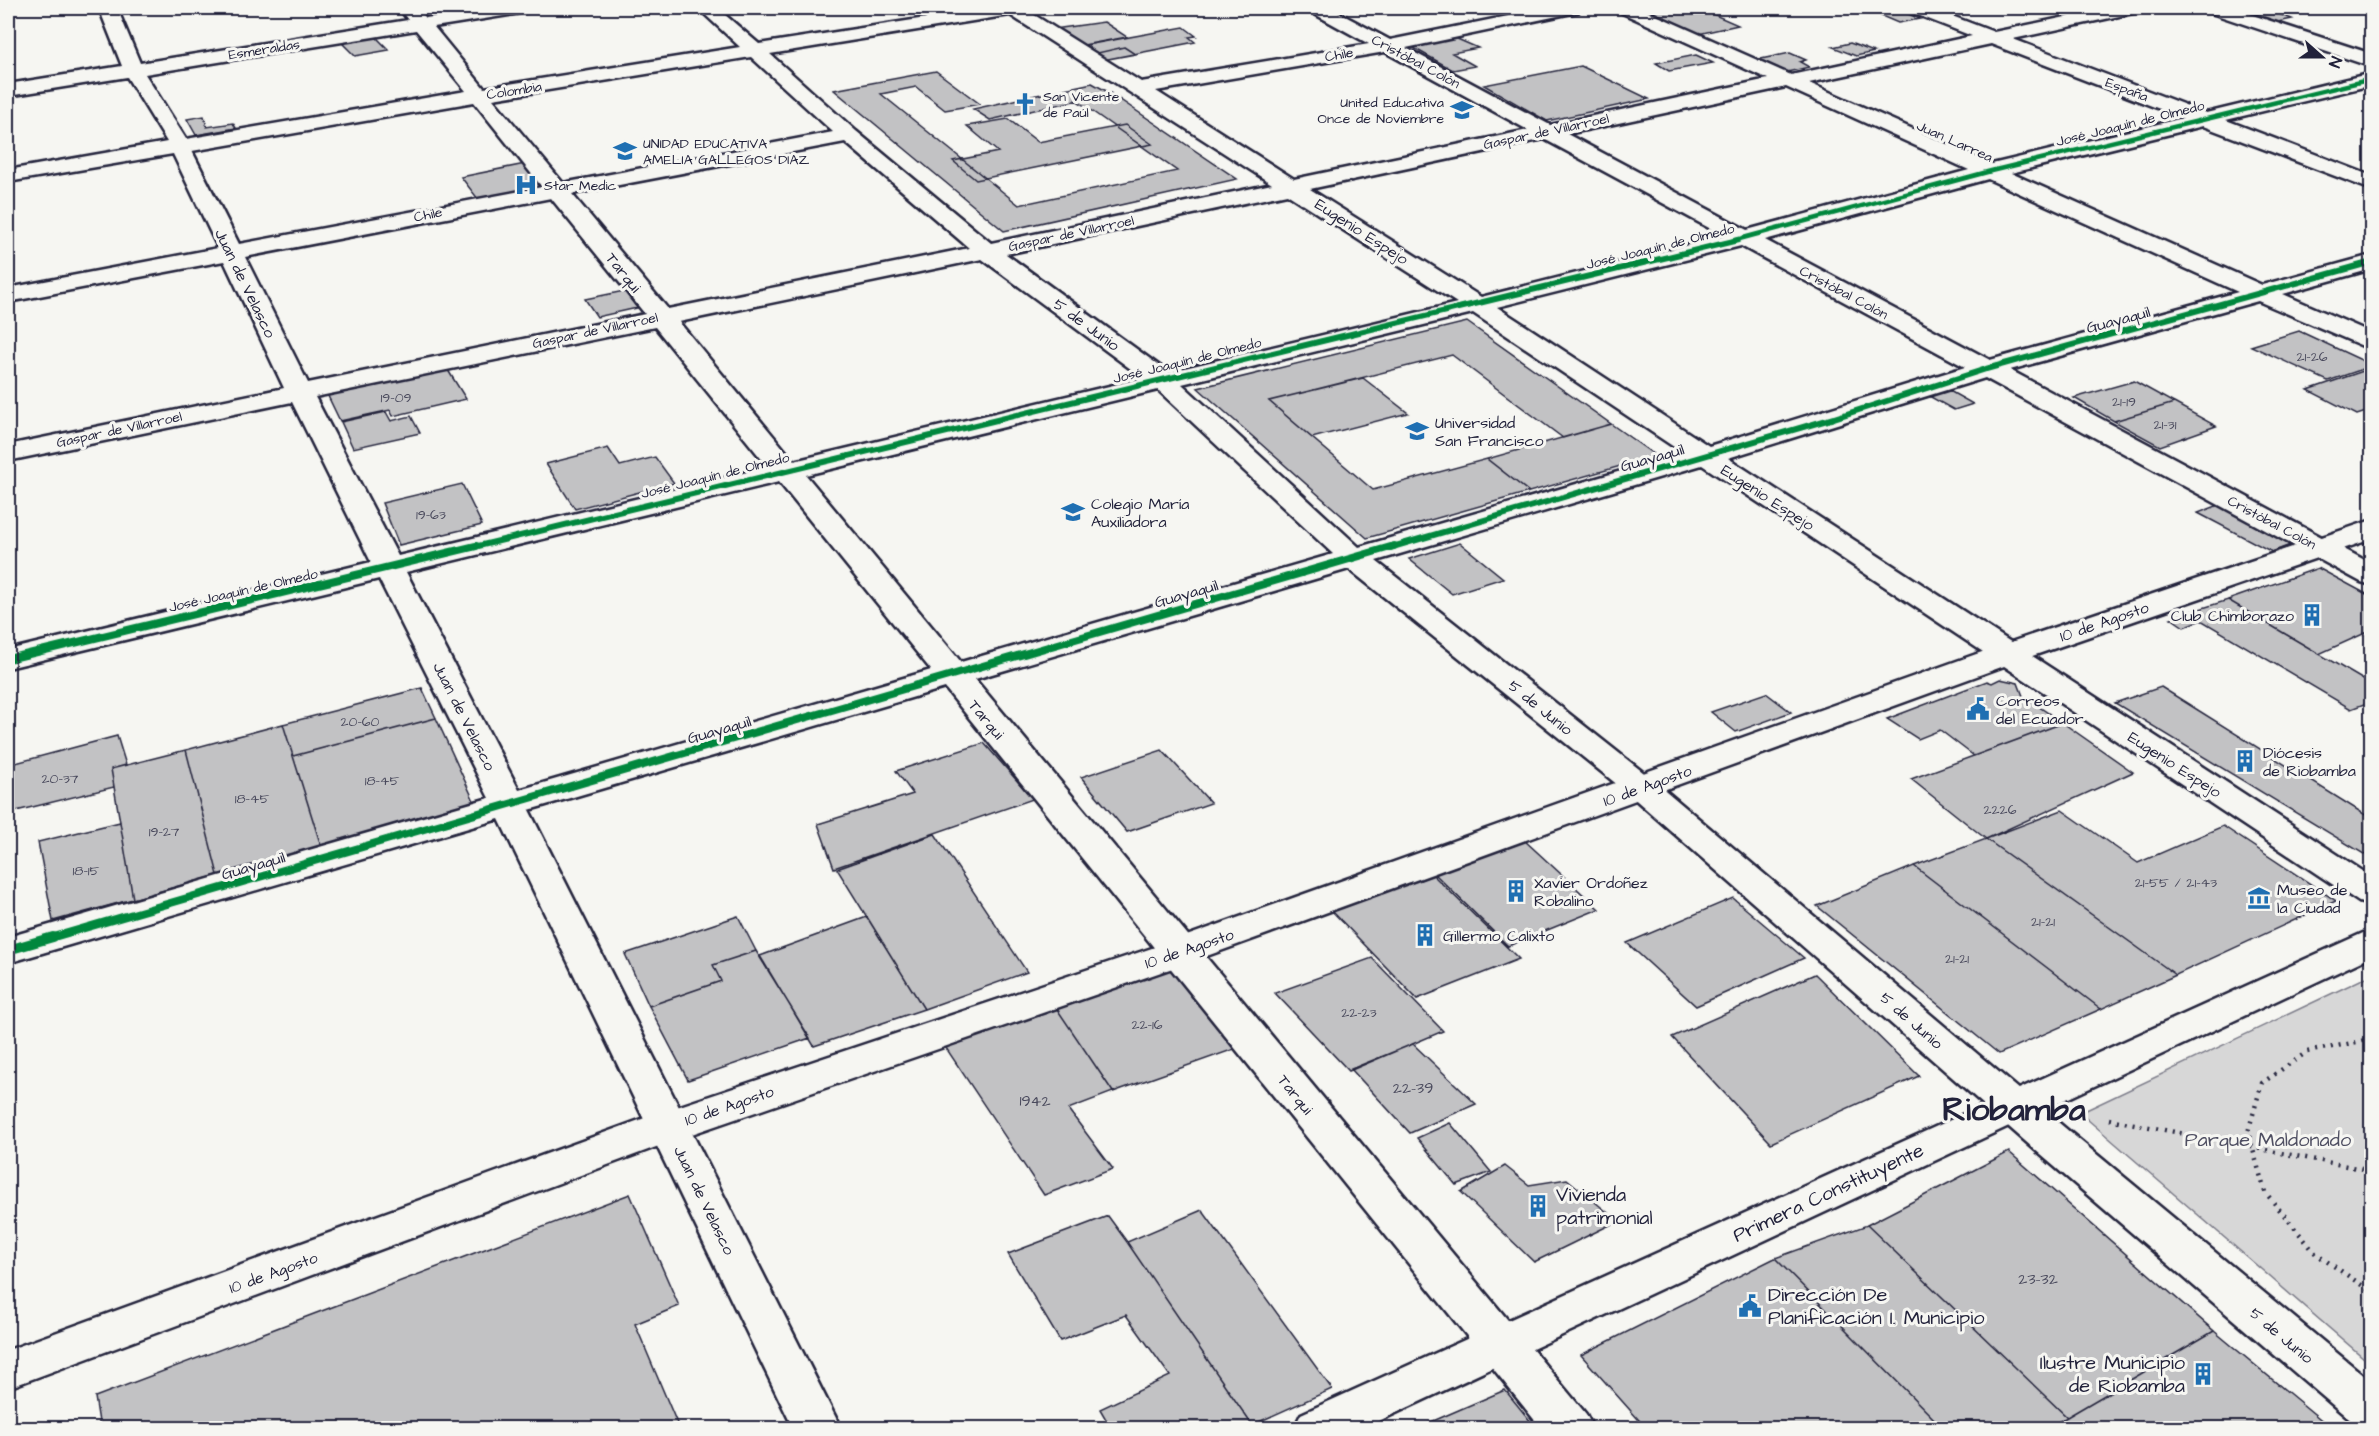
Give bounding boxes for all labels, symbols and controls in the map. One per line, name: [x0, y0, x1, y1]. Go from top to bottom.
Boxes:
north arrow: [2292, 27, 2352, 87]
street label: Cristóbal Colón: [1368, 30, 1463, 94]
street label: Esmeraldas: [227, 34, 301, 66]
street label: Chile: [1323, 43, 1355, 67]
text: N: [2323, 53, 2347, 71]
street label: España: [2102, 73, 2151, 107]
street label: Colombia: [485, 77, 543, 105]
place label: San Vicente de Paúl: [1043, 87, 1120, 123]
church icon: San Vicente de Paúl: [1012, 91, 1038, 117]
place label: United Educativa Once de Noviembre: [1318, 93, 1444, 129]
street label: José Joaquín de Olmedo: [2054, 96, 2207, 152]
school or university icon: United Educativa Once de Noviembre: [1449, 97, 1475, 123]
street label: Gaspar de Villarroel: [1482, 109, 1611, 155]
street label: Juan Larrea: [1913, 116, 1996, 168]
place label: UNIDAD EDUCATIVA AMELIA GALLEGOS DIAZ: [643, 134, 809, 170]
school or university icon: UNIDAD EDUCATIVA AMELIA GALLEGOS DIAZ: [612, 138, 638, 164]
hospital icon: Star Medic: [513, 172, 539, 198]
place label: Star Medic: [544, 176, 617, 196]
street label: Eugenio Espejo: [1310, 193, 1412, 271]
street label: Chile: [412, 202, 445, 228]
street label: Gaspar de Villarroel: [1007, 211, 1136, 257]
street label: José Joaquín de Olmedo: [1584, 219, 1737, 275]
street label: Juan de Velasco: [209, 225, 281, 342]
street label: Tarqui: [600, 248, 647, 298]
street label: Cristóbal Colón: [1796, 261, 1891, 325]
street label: 5 de Junio: [1049, 293, 1124, 356]
street label: Guayaquil: [2084, 301, 2153, 340]
street label: Gaspar de Villarroel: [531, 308, 660, 354]
street label: José Joaquín de Olmedo: [1111, 333, 1264, 389]
house number: 21-26: [2297, 347, 2328, 367]
house number: 19-09: [381, 388, 411, 408]
house number: 21-19: [2112, 392, 2136, 412]
street label: Gaspar de Villarroel: [55, 407, 184, 453]
place label: Universidad San Francisco: [1435, 412, 1544, 452]
house number: 21-31: [2153, 415, 2177, 435]
school or university icon: Universidad San Francisco: [1404, 418, 1430, 444]
street label: Guayaquil: [1618, 438, 1687, 479]
street label: José Joaquín de Olmedo: [639, 448, 792, 504]
street label: Eugenio Espejo: [1716, 459, 1818, 537]
street label: Cristóbal Colón: [2224, 491, 2319, 555]
place label: Colegio María Auxiliadora: [1091, 493, 1189, 533]
school or university icon: Colegio María Auxiliadora: [1060, 499, 1086, 525]
house number: 19-63: [416, 505, 446, 525]
street label: José Joaquín de Olmedo: [167, 564, 320, 618]
street label: Guayaquil: [1152, 574, 1221, 615]
street label: 10 de Agosto: [2057, 596, 2152, 648]
building icon: Club Chimborazo: [2299, 602, 2325, 628]
place label: Club Chimborazo: [2171, 605, 2294, 627]
street label: Juan de Velasco: [427, 658, 501, 774]
street label: 5 de Junio: [1504, 675, 1577, 741]
place label: Correos del Ecuador: [1996, 690, 2084, 730]
street label: Tarqui: [963, 695, 1010, 745]
public building icon: Correos del Ecuador: [1965, 696, 1991, 722]
street label: Guayaquil: [685, 710, 754, 751]
house number: 20-60: [341, 712, 380, 732]
street label: Eugenio Espejo: [2123, 726, 2225, 804]
place label: Diócesis de Riobamba: [2263, 742, 2356, 782]
building icon: Diócesis de Riobamba: [2232, 748, 2258, 774]
street label: 10 de Agosto: [1600, 760, 1695, 813]
house number: 20-37: [42, 769, 79, 789]
house number: 18-45: [365, 771, 399, 791]
house number: 18-45: [235, 789, 269, 809]
house number: 2226: [1984, 800, 2017, 820]
house number: 19-27: [149, 822, 180, 842]
street label: Guayaquil: [219, 846, 288, 887]
house number: 18-15: [73, 861, 100, 881]
place label: Xavier Ordoñez Robalino: [1534, 872, 1648, 912]
house number: 21-55 / 21-43: [2135, 873, 2217, 893]
building icon: Xavier Ordoñez Robalino: [1503, 878, 1529, 904]
place label: Museo de la Ciudad: [2277, 879, 2348, 919]
museum icon: Museo de la Ciudad: [2246, 885, 2272, 911]
house number: 21-21: [2031, 912, 2055, 932]
building icon: Gillermo Calixto: [1412, 922, 1438, 948]
street label: 10 de Agosto: [1142, 923, 1237, 975]
place label: Gillermo Calixto: [1443, 925, 1554, 947]
house number: 21-21: [1945, 949, 1969, 969]
street label: 5 de Junio: [1875, 987, 1948, 1054]
house number: 22-23: [1341, 1003, 1377, 1023]
house number: 22-16: [1132, 1015, 1163, 1035]
street label: Tarqui: [1272, 1070, 1319, 1120]
house number: 22-39: [1393, 1077, 1433, 1099]
street label: 10 de Agosto: [682, 1080, 777, 1132]
district label: Riobamba: [1942, 1087, 2086, 1133]
house number: 1942: [1019, 1090, 1051, 1112]
park label: Parque Maldonado: [2185, 1126, 2351, 1154]
street label: Primera Constituyente: [1728, 1136, 1929, 1250]
street label: Juan de Velasco: [668, 1142, 740, 1259]
place label: Vivienda patrimonial: [1556, 1181, 1653, 1232]
building icon: Vivienda patrimonial: [1525, 1193, 1551, 1219]
street label: 10 de Agosto: [226, 1247, 321, 1300]
house number: 23-32: [2018, 1268, 2058, 1290]
place label: Dirección De Planificación I. Municipio: [1768, 1281, 1984, 1332]
public building icon: Dirección De Planificación I. Municipio: [1737, 1293, 1763, 1319]
street label: 5 de Junio: [2245, 1303, 2318, 1369]
place label: Ilustre Municipio de Riobamba: [2040, 1349, 2185, 1400]
building icon: Ilustre Municipio de Riobamba: [2190, 1361, 2216, 1387]

